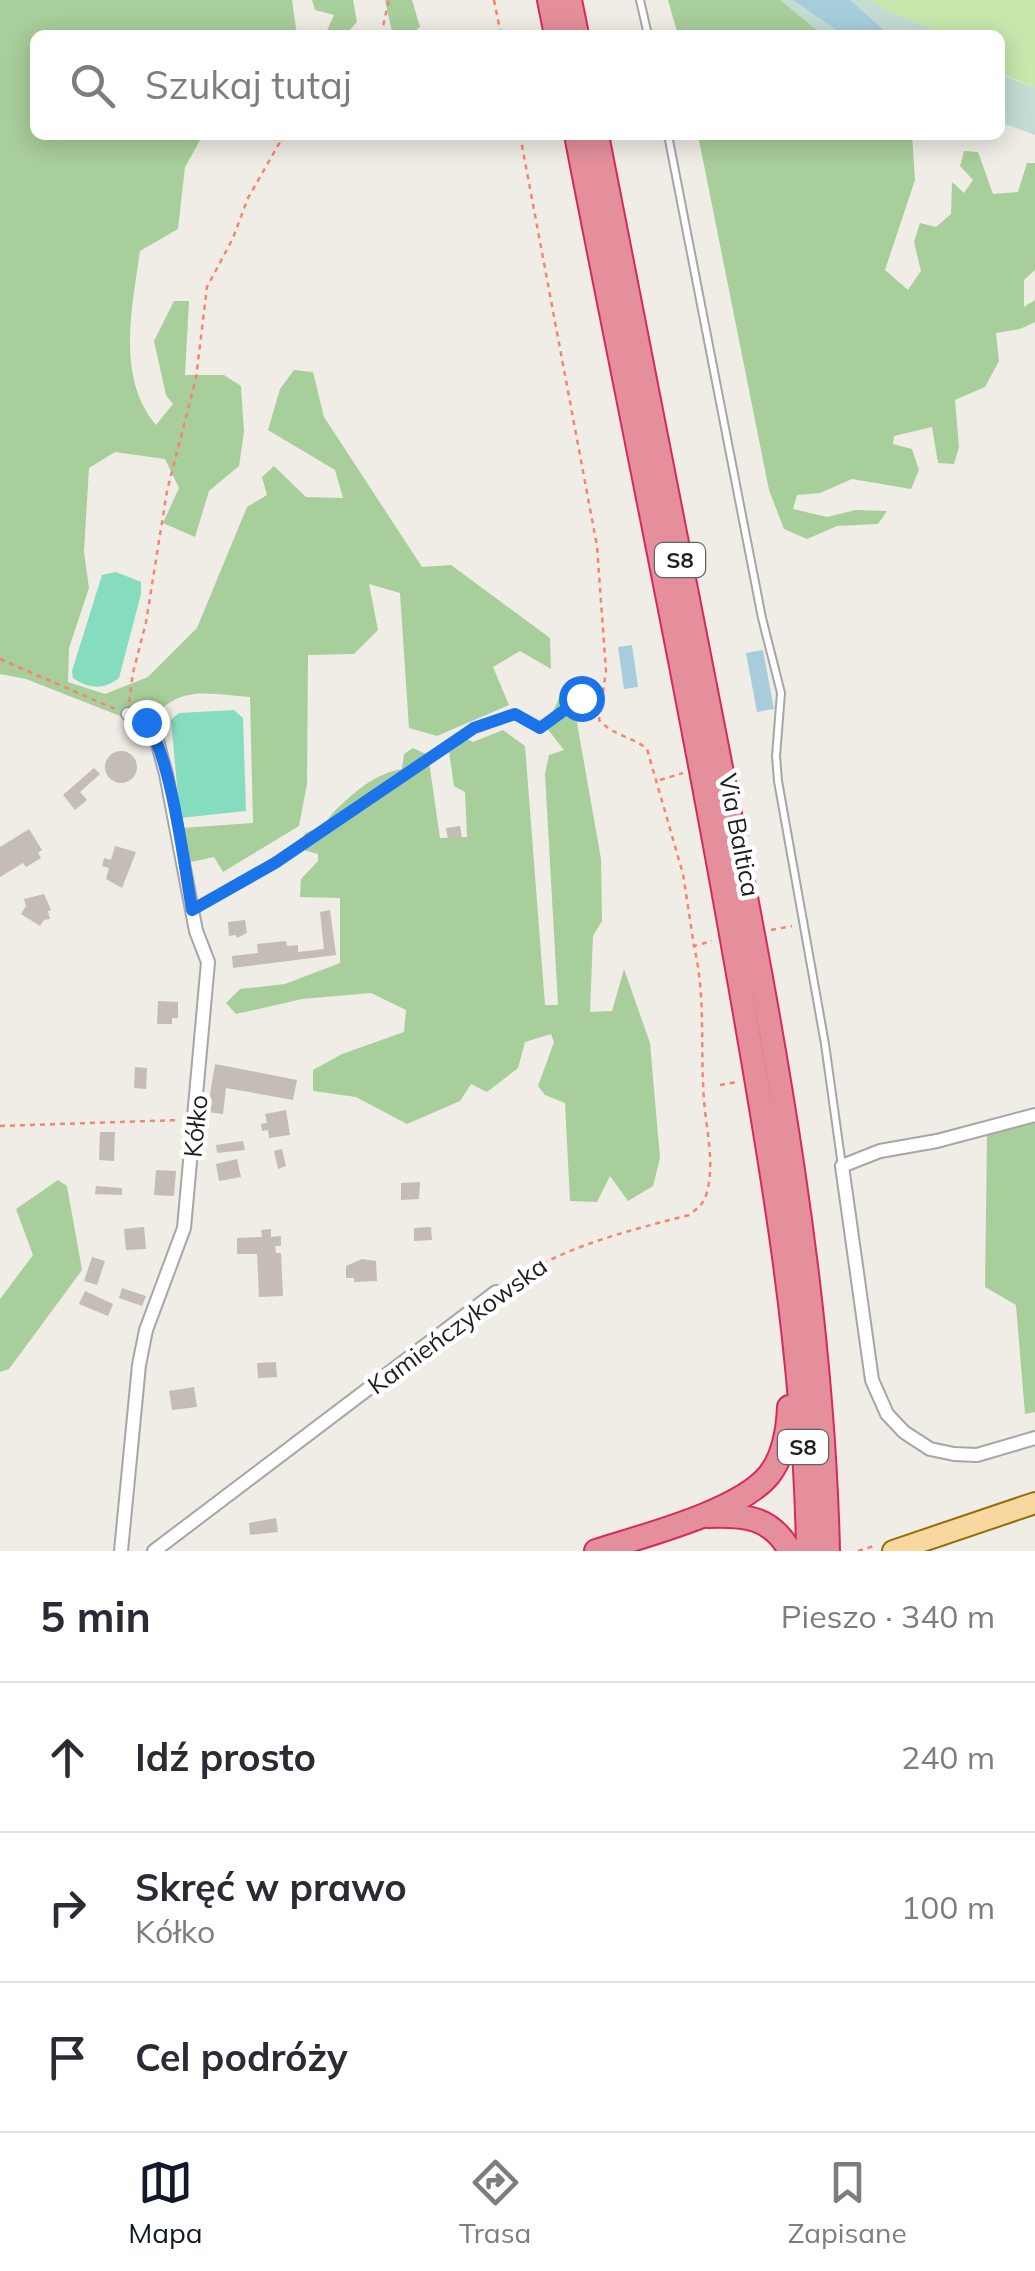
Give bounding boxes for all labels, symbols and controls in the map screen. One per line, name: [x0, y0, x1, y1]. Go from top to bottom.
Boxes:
search box: [30, 30, 1005, 140]
icon: search: [65, 58, 120, 113]
text: Szukaj tutaj: [145, 61, 352, 109]
road number: S8: [655, 543, 705, 577]
route start: [559, 676, 605, 722]
route end: [124, 700, 170, 746]
street label: Via Baltica: [713, 771, 767, 899]
street label: Kółko: [176, 1093, 214, 1159]
street label: Kamieńczykowska: [361, 1250, 553, 1400]
road number: S8: [778, 1430, 828, 1464]
text: 5 min: [40, 1590, 151, 1643]
text: Pieszo · 340 m: [781, 1596, 995, 1636]
icon: ahead: [40, 1730, 95, 1785]
text: Idź prosto: [135, 1733, 316, 1781]
text: 240 m: [901, 1737, 995, 1777]
text: Skręć w prawo: [135, 1863, 407, 1911]
icon: right: [40, 1880, 95, 1935]
text: 100 m: [901, 1887, 995, 1927]
text: Kółko: [135, 1911, 215, 1951]
icon: arrive: [40, 2030, 95, 2085]
text: Cel podróży: [135, 2033, 348, 2081]
tab: Mapa: [128, 2155, 203, 2250]
tab: Trasa: [459, 2155, 531, 2250]
tab: Zapisane: [788, 2155, 907, 2250]

